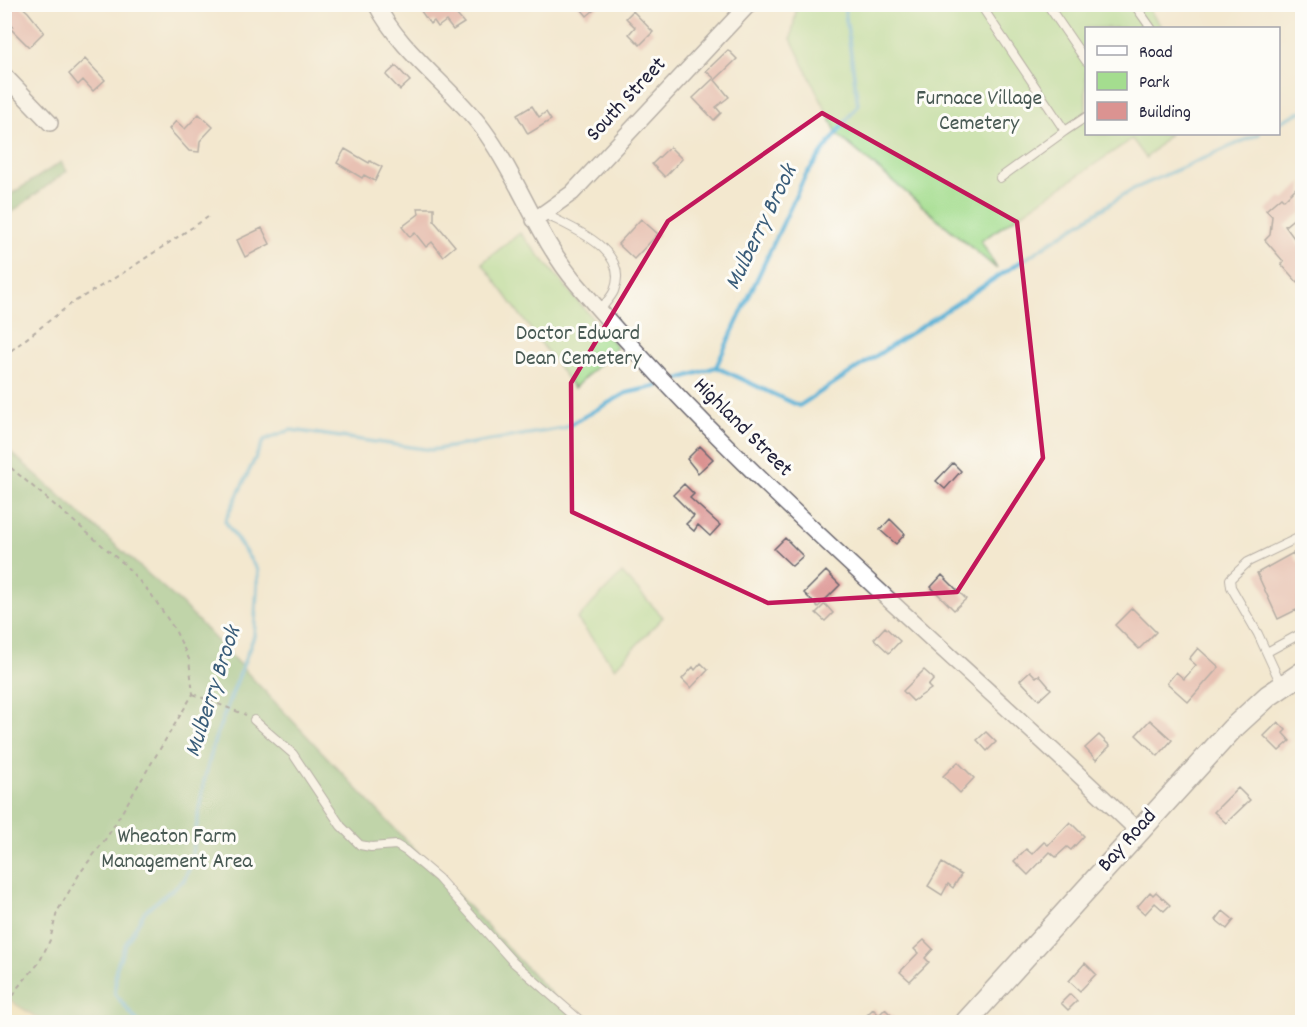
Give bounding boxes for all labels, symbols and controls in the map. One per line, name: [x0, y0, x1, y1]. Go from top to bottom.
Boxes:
legend: [1085, 27, 1280, 135]
text: Road: [1139, 41, 1173, 66]
street label: South Street: [580, 51, 674, 149]
text: Park: [1139, 71, 1170, 96]
park label: Furnace Village Cemetery: [916, 84, 1042, 140]
text: Building: [1139, 101, 1191, 126]
water label: Mulberry Brook: [717, 158, 808, 296]
park label: Doctor Edward Dean Cemetery: [515, 319, 642, 375]
street label: Highland Street: [685, 371, 799, 485]
water label: Mulberry Brook: [177, 620, 252, 762]
street label: Bay Road: [1091, 802, 1165, 880]
park label: Wheaton Farm Management Area: [101, 822, 253, 878]

